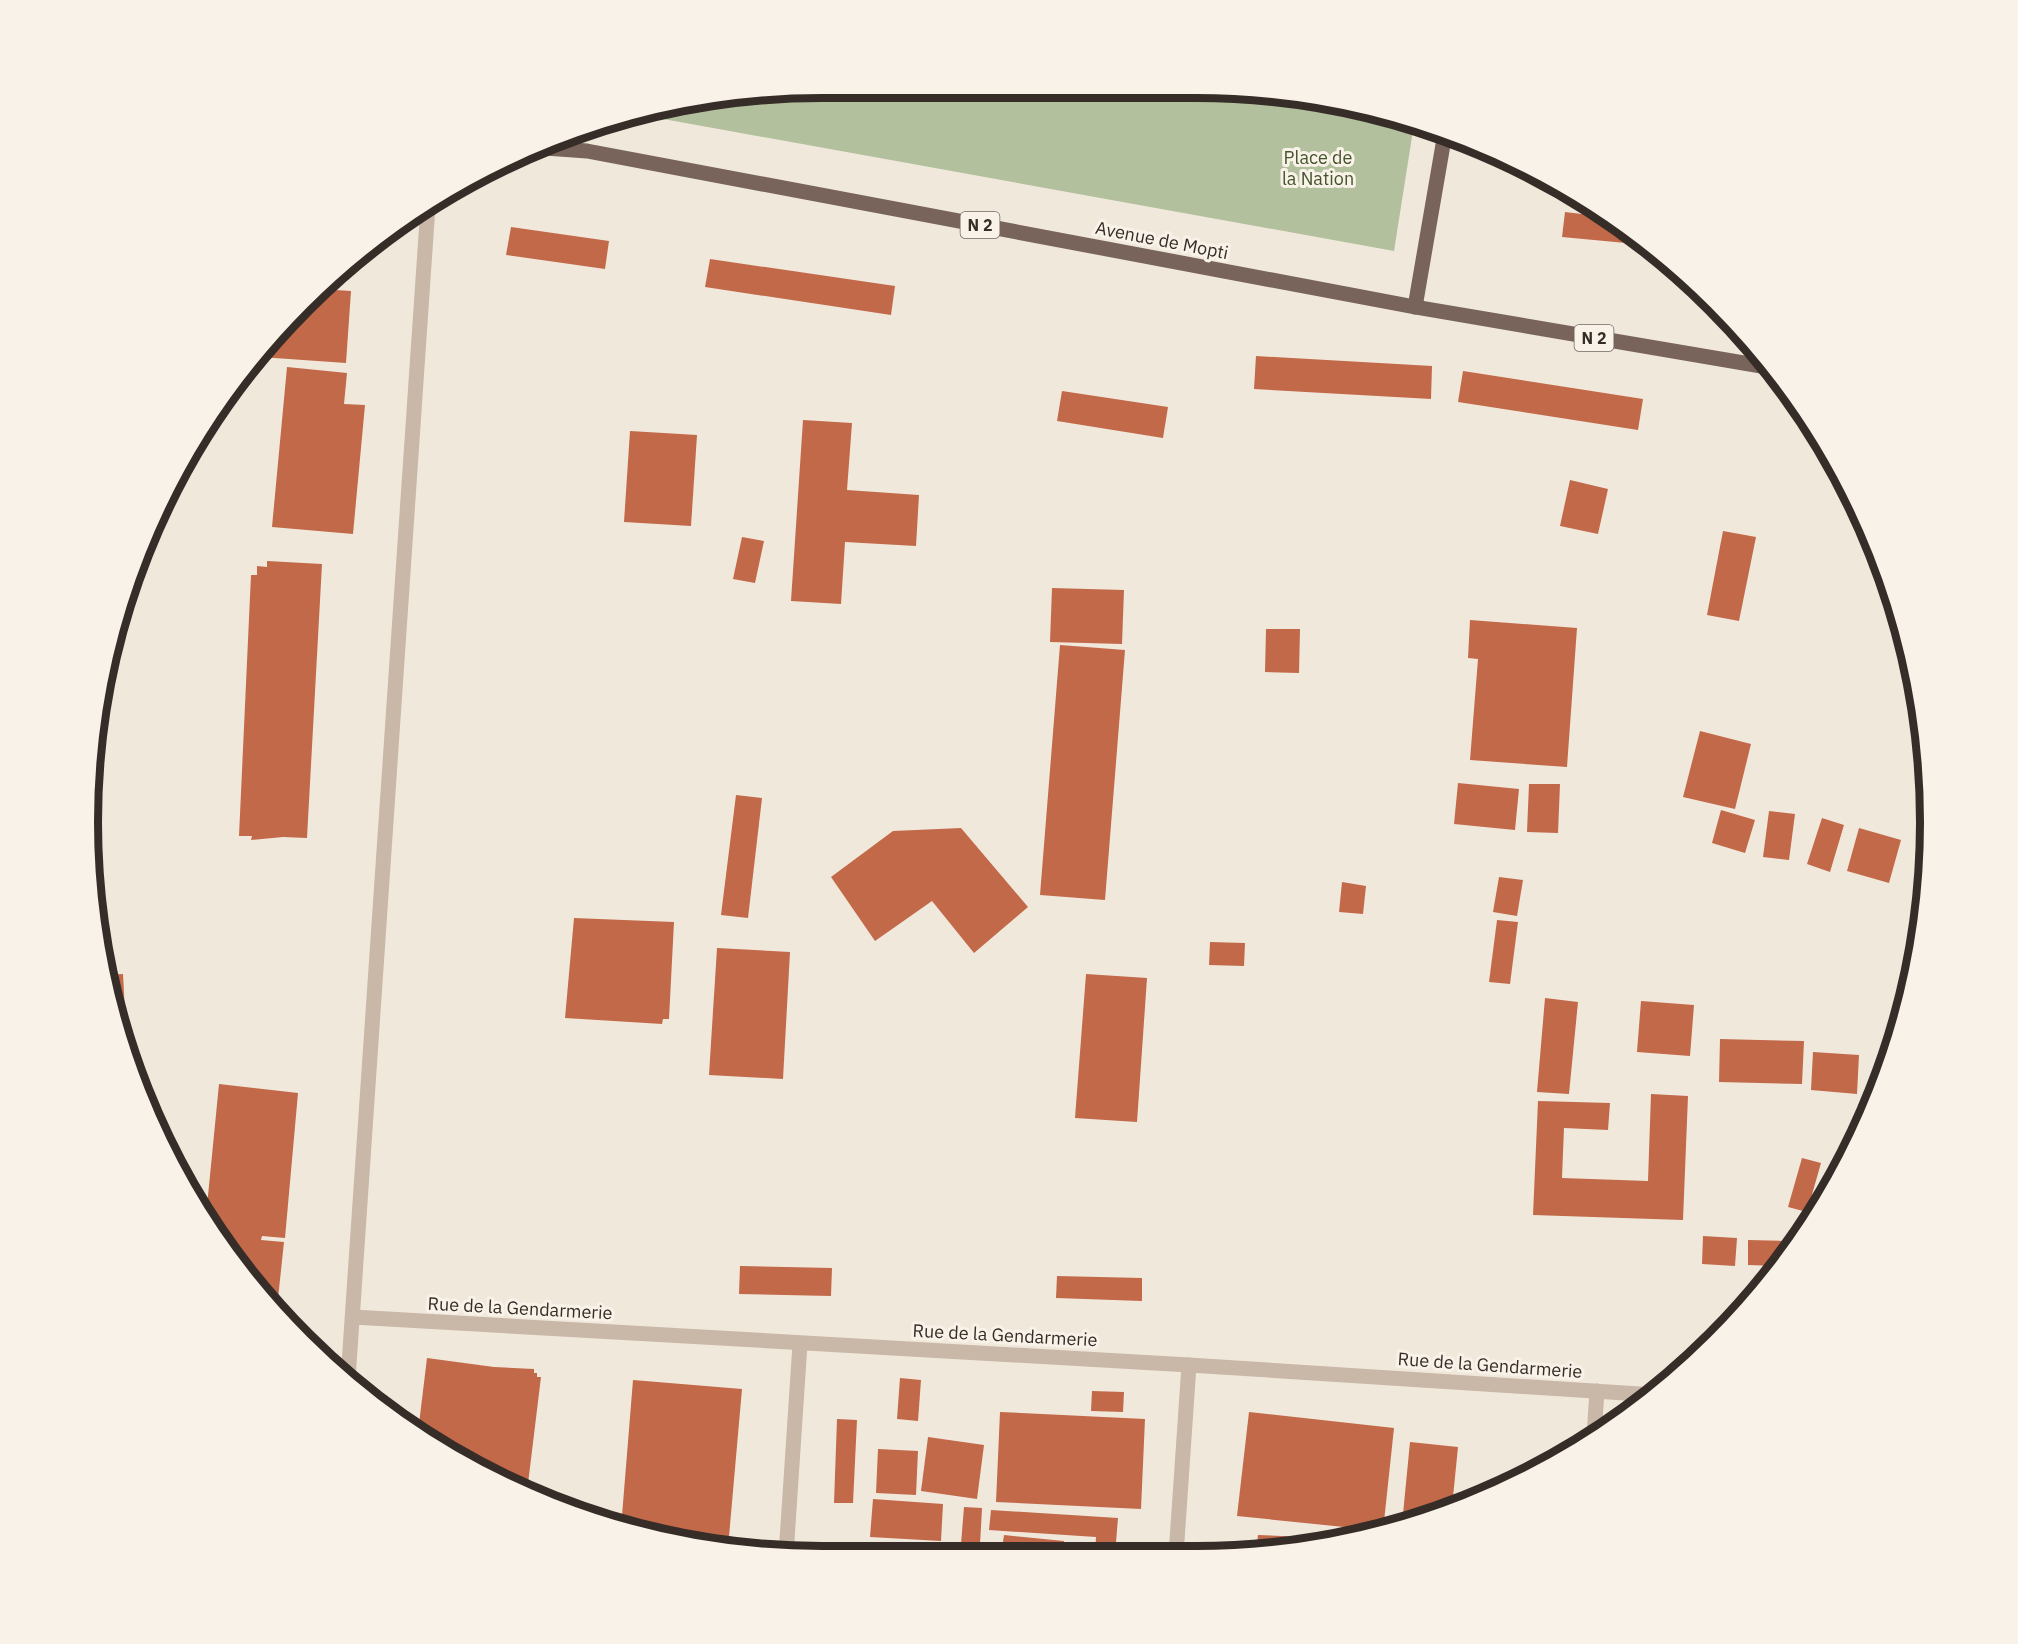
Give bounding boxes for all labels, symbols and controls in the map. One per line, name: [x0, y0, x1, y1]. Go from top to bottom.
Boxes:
park label: Place de la Nation: [1282, 146, 1354, 190]
road number: N 2: [960, 212, 1000, 238]
street label: Avenue de Mopti: [1094, 216, 1230, 264]
road number: N 2: [1574, 325, 1614, 351]
street label: Rue de la Gendarmerie: [427, 1292, 613, 1324]
street label: Rue de la Gendarmerie: [912, 1319, 1098, 1351]
street label: Rue de la Gendarmerie: [1397, 1347, 1583, 1383]

